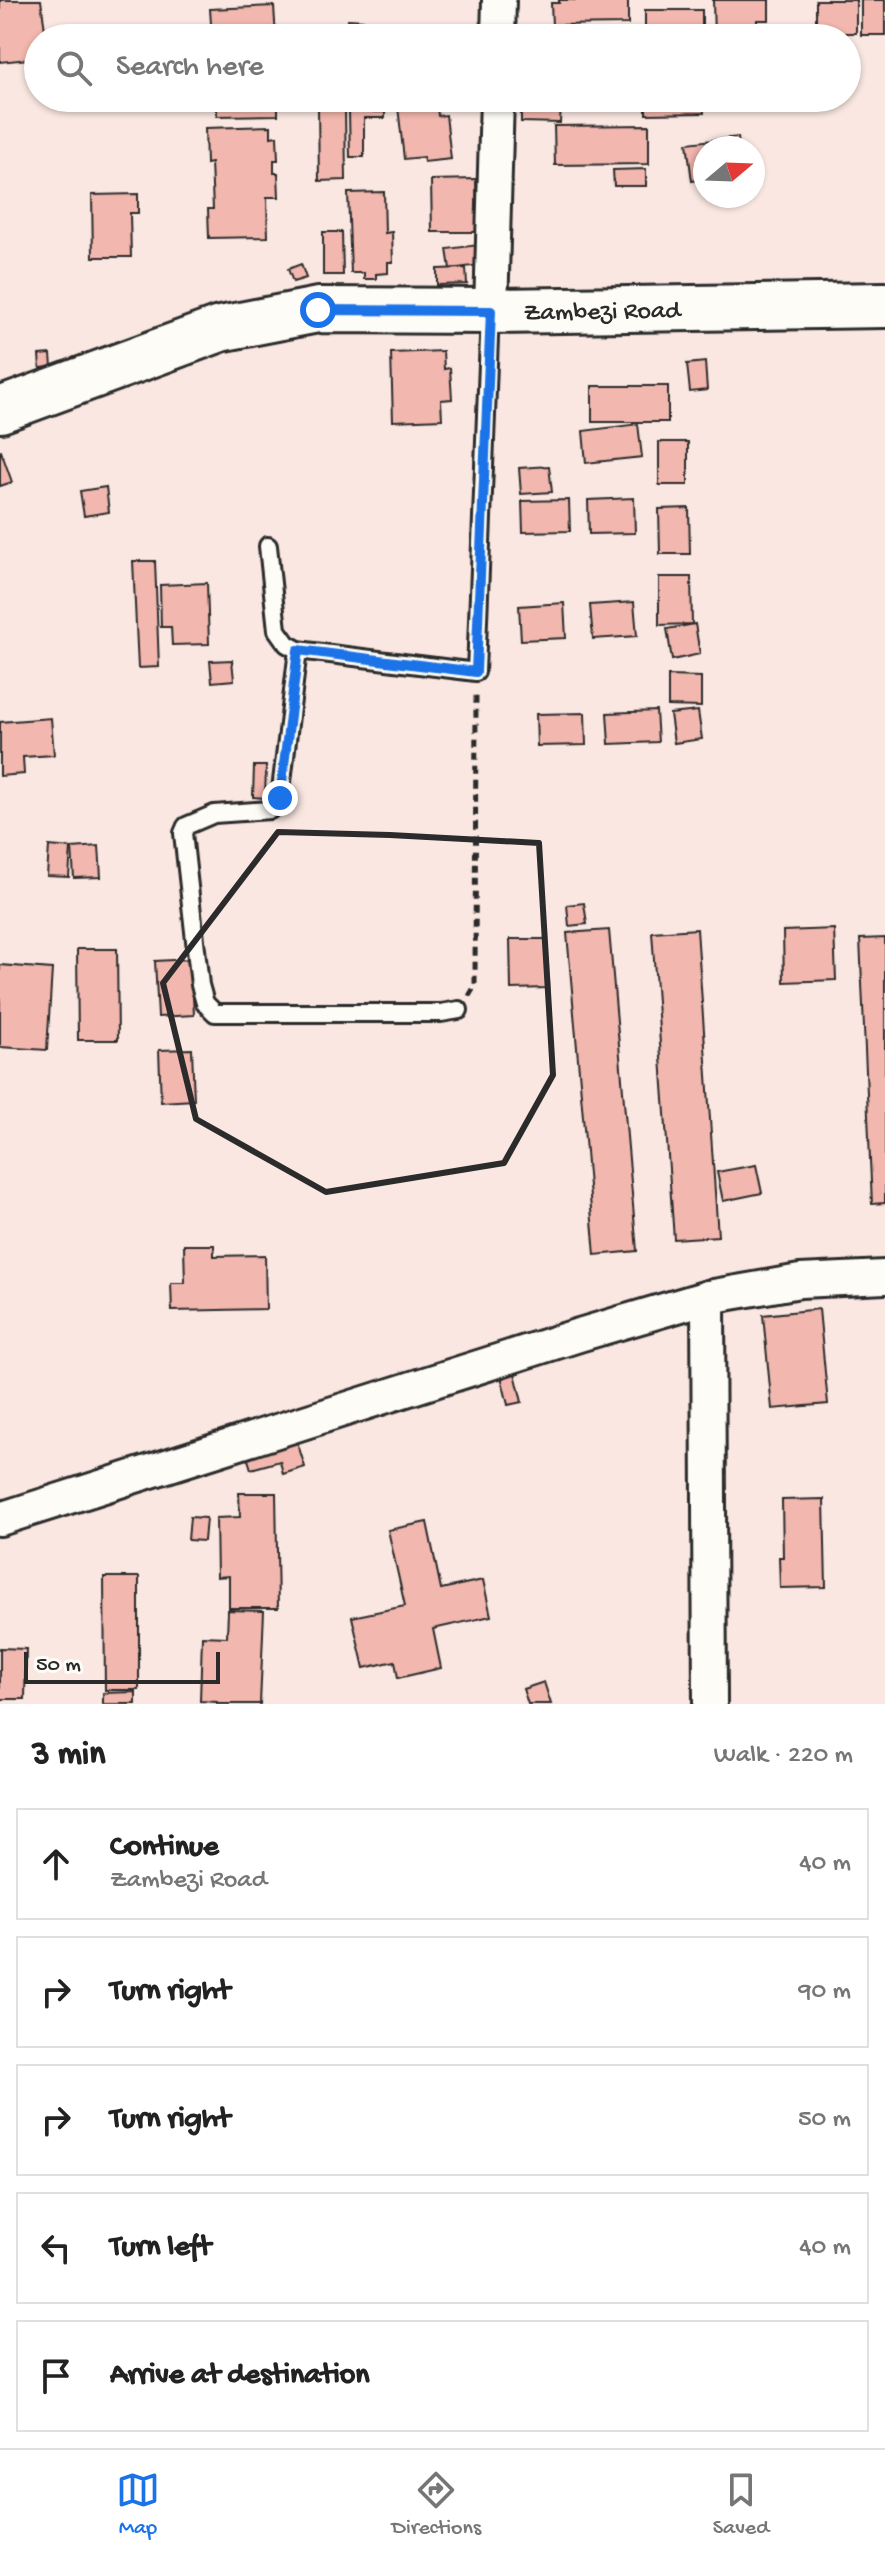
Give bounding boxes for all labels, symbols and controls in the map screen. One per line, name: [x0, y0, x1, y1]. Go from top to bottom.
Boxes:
search box: [24, 24, 861, 112]
icon: search: [52, 46, 96, 90]
text: Search here: [116, 51, 264, 86]
north arrow: [693, 136, 765, 208]
route start: [300, 292, 336, 328]
street label: Zambezi Road: [523, 297, 683, 330]
route end: [262, 780, 298, 816]
scale bar: [24, 1648, 220, 1684]
text: 50 m: [36, 1653, 81, 1679]
text: 3 min: [32, 1736, 105, 1776]
text: Walk · 220 m: [714, 1741, 853, 1772]
text: Continue: [110, 1831, 219, 1866]
icon: ahead: [34, 1842, 78, 1886]
text: 40 m: [799, 1849, 851, 1880]
text: Zambezi Road: [110, 1866, 267, 1897]
icon: right: [34, 1970, 78, 2014]
text: Turn right: [110, 1975, 230, 2010]
text: 90 m: [799, 1977, 851, 2008]
icon: right: [34, 2098, 78, 2142]
text: Turn right: [110, 2103, 230, 2138]
text: 50 m: [798, 2105, 851, 2136]
icon: left: [34, 2226, 78, 2270]
text: Turn left: [110, 2231, 211, 2266]
text: 40 m: [799, 2233, 851, 2264]
icon: arrive: [34, 2354, 78, 2398]
text: Arrive at destination: [110, 2359, 370, 2394]
tab: Map: [116, 2468, 160, 2542]
tab: Directions: [392, 2468, 481, 2542]
tab: Saved: [713, 2468, 769, 2542]

